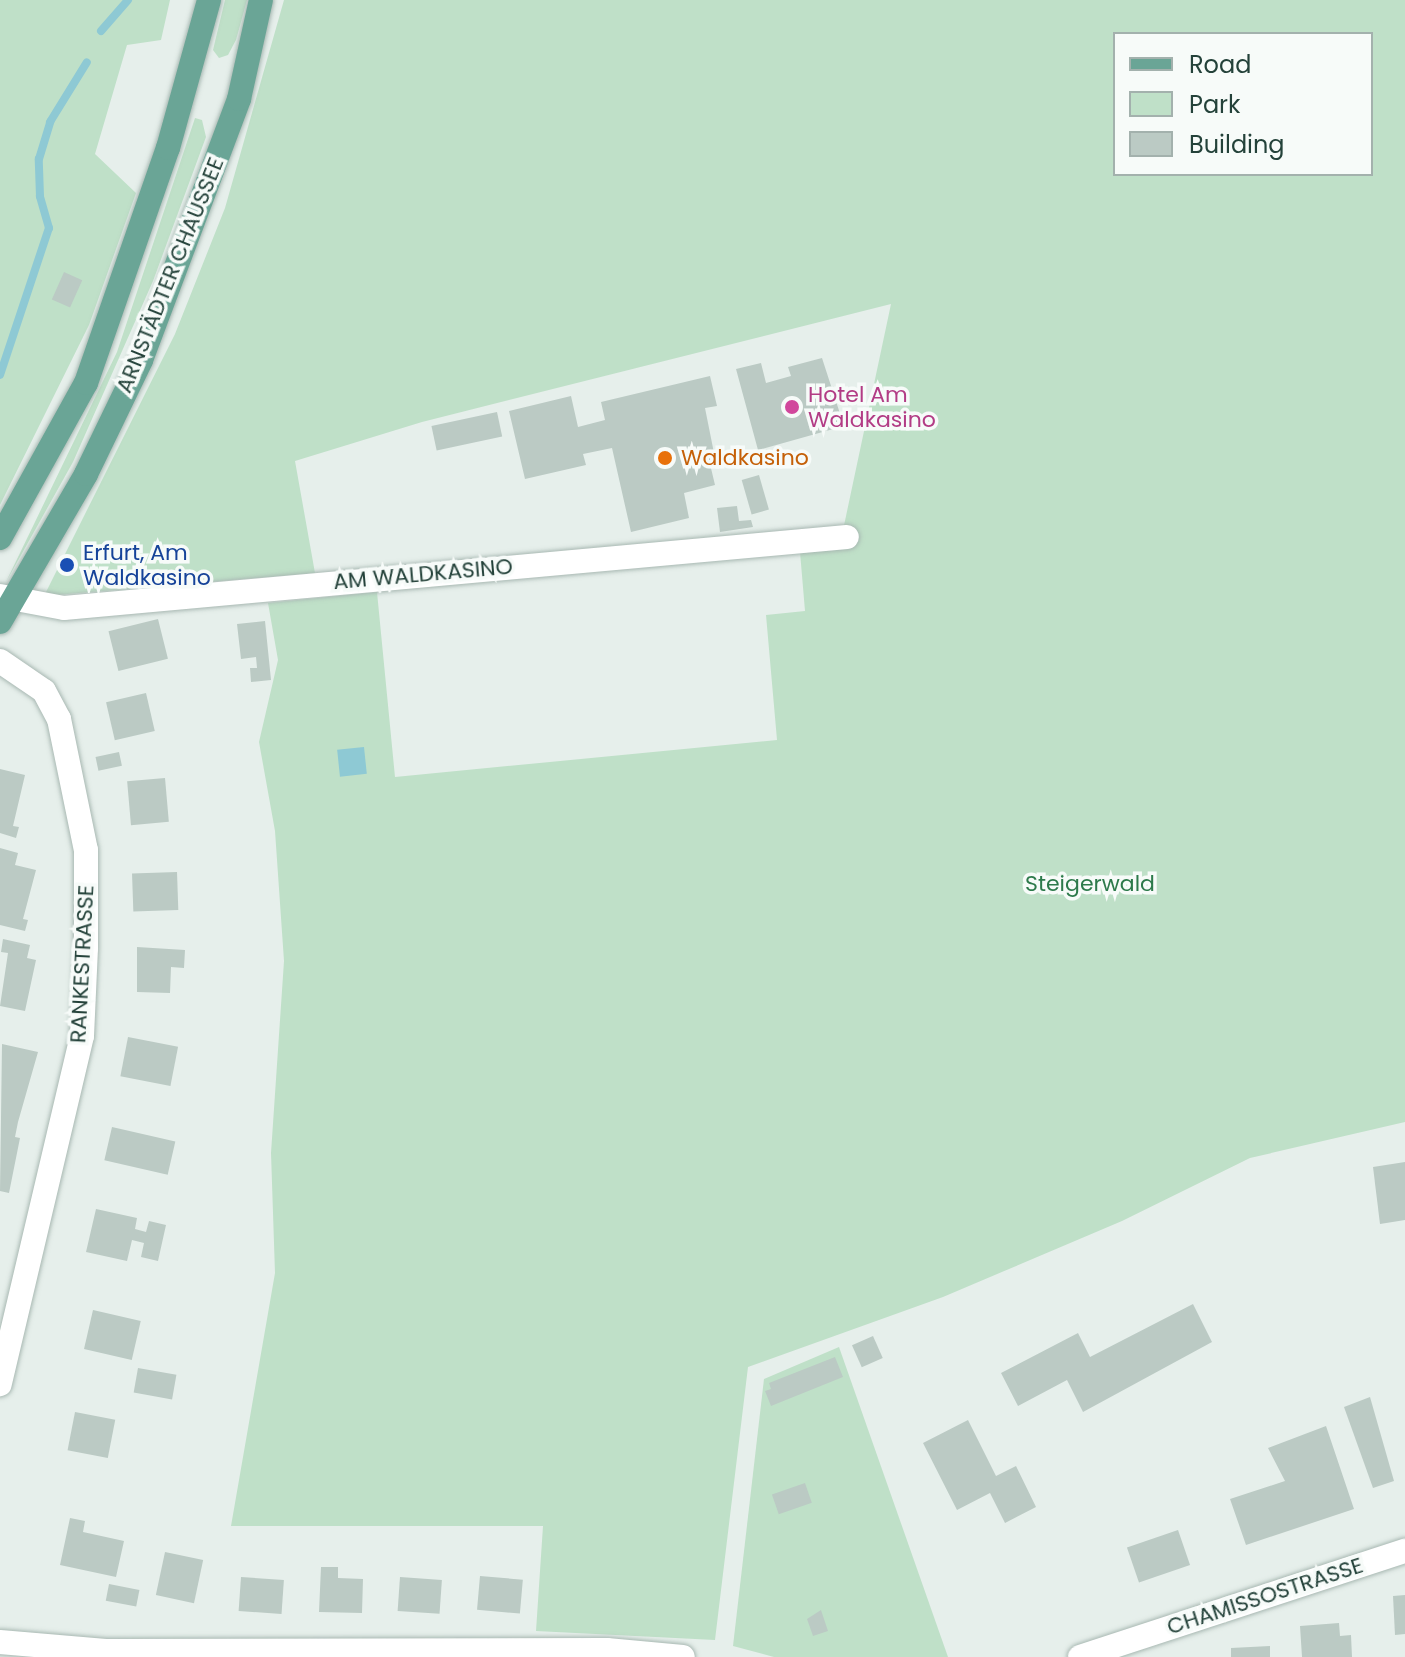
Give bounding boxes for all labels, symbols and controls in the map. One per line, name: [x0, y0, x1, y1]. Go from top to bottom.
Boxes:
legend: [1113, 32, 1373, 176]
text: Road: [1189, 48, 1251, 81]
text: Park: [1189, 88, 1240, 121]
text: Building: [1189, 128, 1285, 161]
street label: ARNSTÄDTER CHAUSSEE: [111, 153, 229, 397]
place label: Hotel Am Waldkasino: [808, 381, 936, 432]
marker: Hotel Am Waldkasino: [783, 398, 801, 416]
place label: Waldkasino: [681, 445, 809, 471]
marker: Waldkasino: [656, 449, 674, 467]
place label: Erfurt, Am Waldkasino: [83, 539, 211, 590]
street label: AM WALDKASINO: [332, 553, 514, 595]
marker: Erfurt, Am Waldkasino: [58, 556, 76, 574]
park label: Steigerwald: [1025, 871, 1155, 897]
street label: RANKESTRASSE: [65, 884, 99, 1044]
street label: CHAMISSOSTRASSE: [1164, 1552, 1366, 1640]

